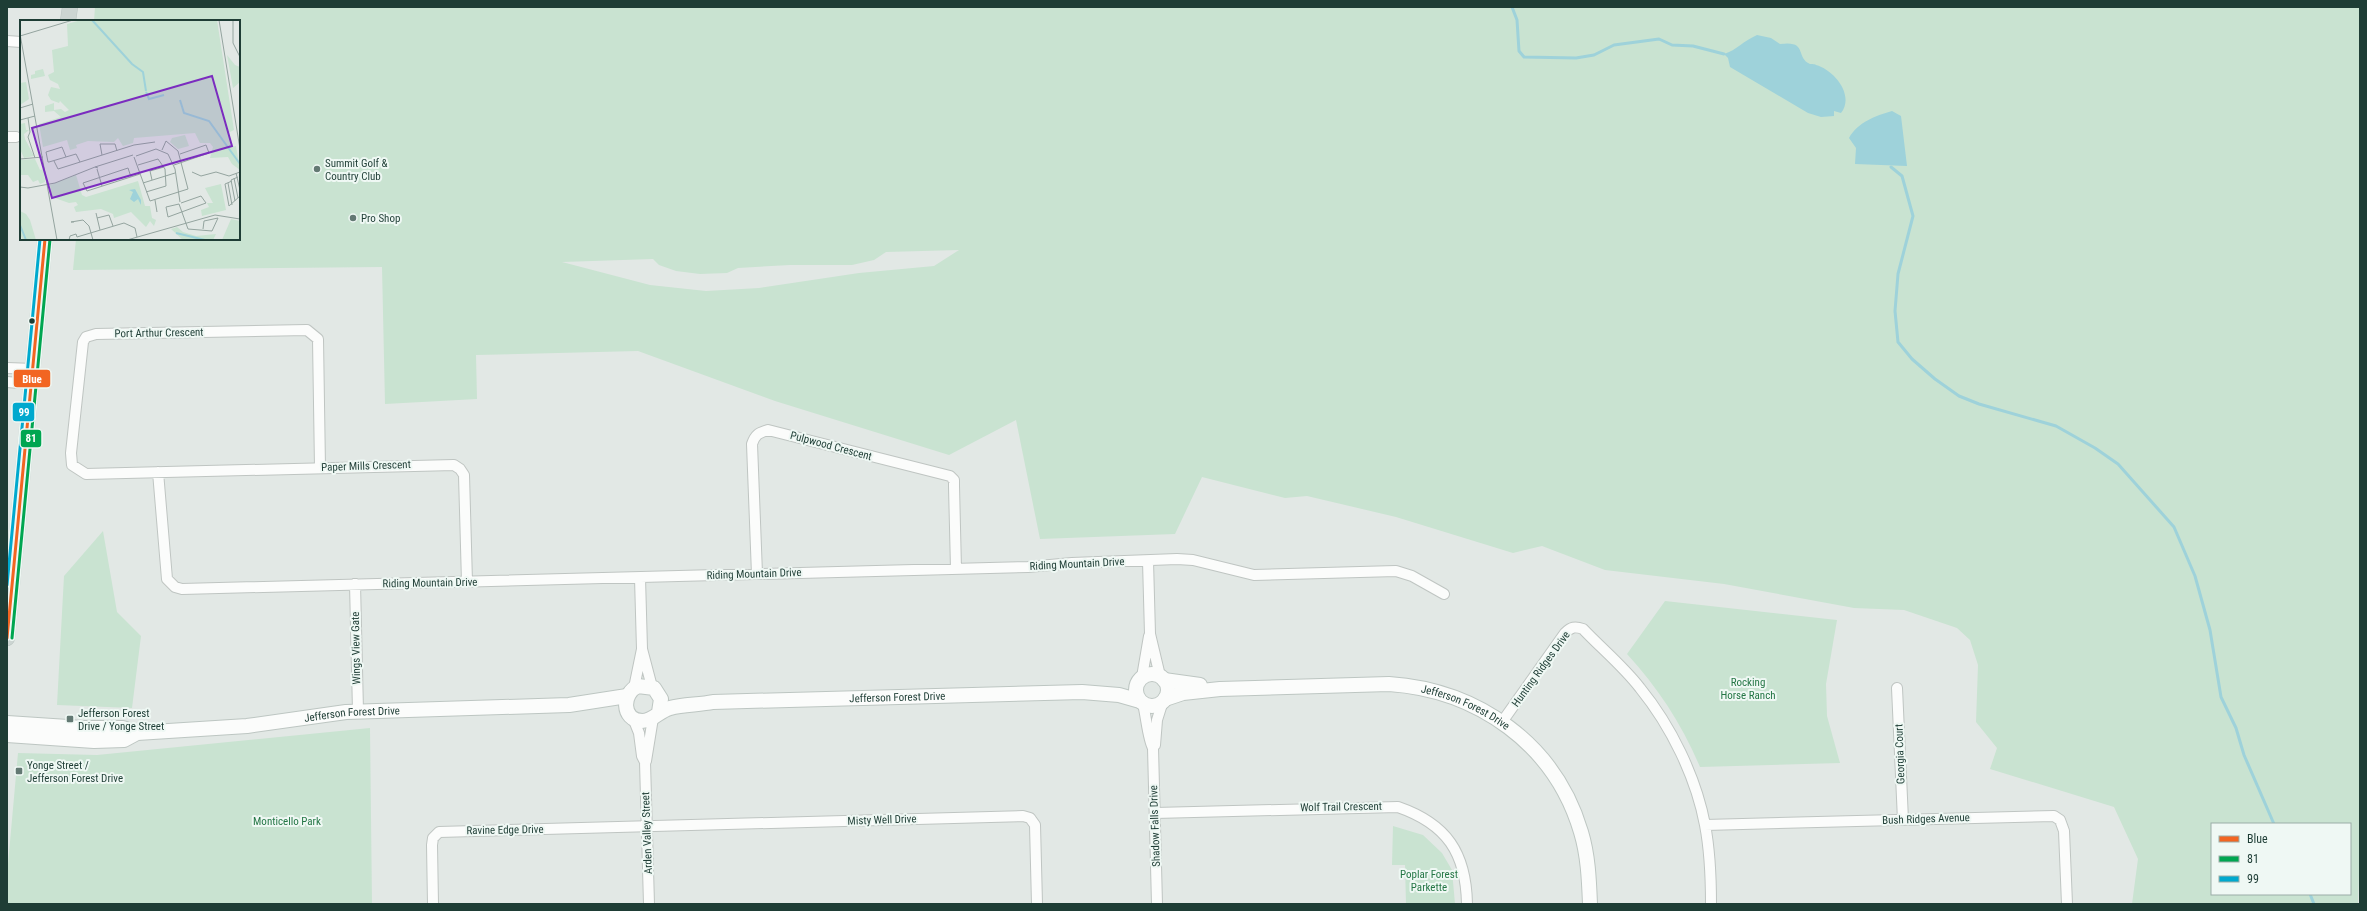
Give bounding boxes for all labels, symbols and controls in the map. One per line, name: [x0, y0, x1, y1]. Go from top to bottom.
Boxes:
inset map: [20, 20, 240, 240]
place label: Summit Golf & Country Club: [325, 157, 387, 183]
marker: Summit Golf & Country Club: [312, 164, 322, 174]
place label: Pro Shop: [361, 212, 400, 225]
marker: Pro Shop: [348, 213, 358, 223]
unlabelled marker: [27, 316, 37, 326]
street label: Port Arthur Crescent: [114, 326, 204, 340]
line badge: Blue: [13, 369, 51, 388]
text: Blue: [22, 373, 42, 386]
line badge: 99: [12, 402, 35, 422]
text: 99: [18, 406, 30, 419]
line badge: 81: [20, 429, 42, 448]
street label: Pulpwood Crescent: [789, 429, 873, 463]
text: 81: [25, 432, 37, 445]
street label: Paper Mills Crescent: [321, 458, 411, 474]
street label: Riding Mountain Drive: [1029, 555, 1125, 573]
street label: Riding Mountain Drive: [706, 566, 802, 582]
street label: Riding Mountain Drive: [382, 576, 478, 590]
street label: Wings View Gate: [349, 611, 363, 685]
street label: Hunting Ridges Drive: [1509, 629, 1573, 709]
park label: Rocking Horse Ranch: [1720, 676, 1776, 702]
street label: Jefferson Forest Drive: [1420, 682, 1512, 732]
street label: Jefferson Forest Drive: [849, 689, 946, 705]
street label: Jefferson Forest Drive: [303, 704, 400, 724]
place label: Jefferson Forest Drive / Yonge Street: [78, 707, 164, 733]
marker: Jefferson Forest Drive / Yonge Street: [65, 714, 75, 724]
street label: Georgia Court: [1892, 724, 1908, 784]
place label: Yonge Street / Jefferson Forest Drive: [27, 759, 123, 785]
marker: Yonge Street / Jefferson Forest Drive: [14, 766, 24, 776]
street label: Shadow Falls Drive: [1147, 785, 1163, 867]
street label: Arden Valley Street: [639, 792, 655, 874]
street label: Wolf Trail Crescent: [1300, 800, 1382, 814]
street label: Bush Ridges Avenue: [1882, 811, 1970, 827]
street label: Misty Well Drive: [847, 812, 917, 828]
park label: Monticello Park: [253, 815, 321, 828]
street label: Ravine Edge Drive: [466, 823, 544, 837]
legend: [2211, 823, 2351, 895]
text: Blue: [2247, 832, 2268, 846]
text: 81: [2247, 852, 2259, 866]
park label: Poplar Forest Parkette: [1400, 868, 1458, 894]
text: 99: [2247, 872, 2259, 886]

